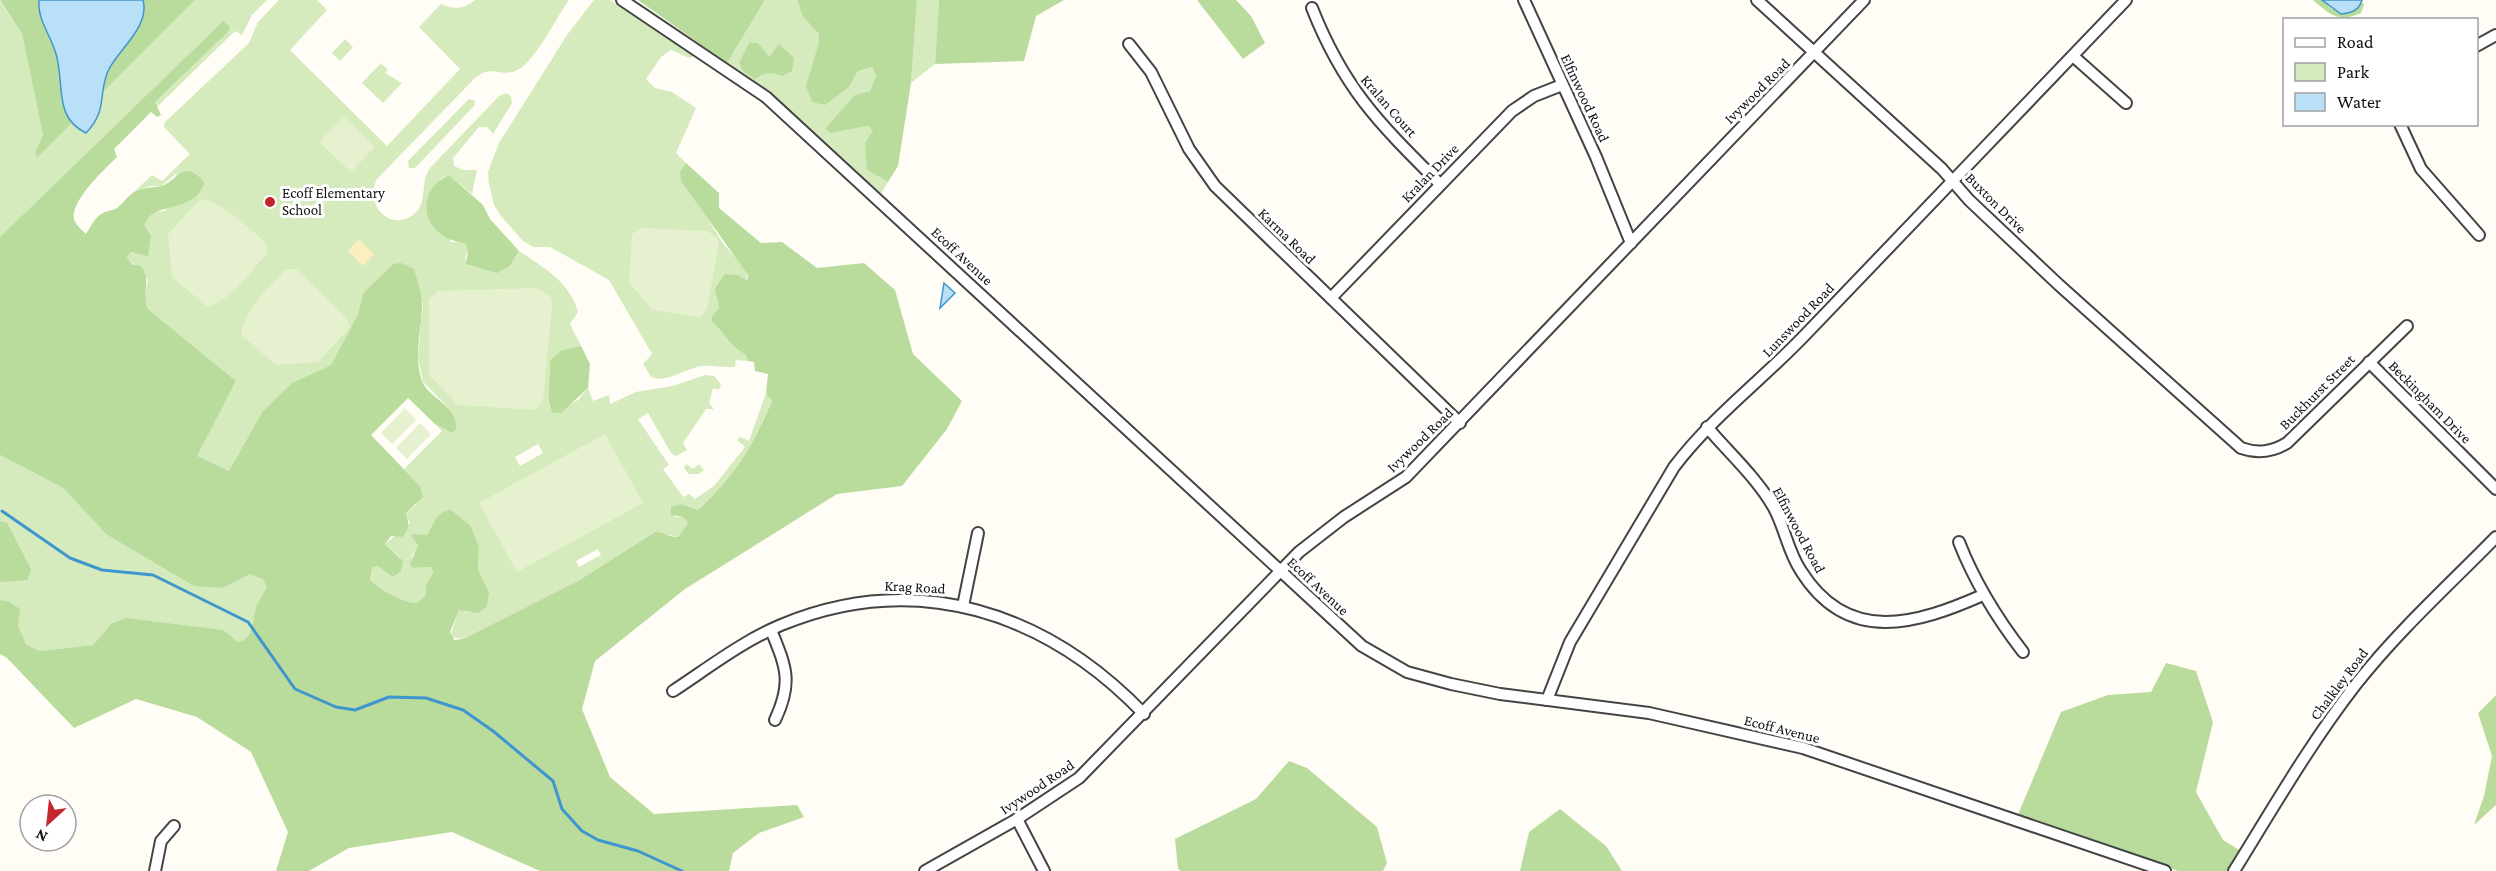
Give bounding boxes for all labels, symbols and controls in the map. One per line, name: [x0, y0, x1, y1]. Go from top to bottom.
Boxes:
legend: [2283, 18, 2478, 126]
text: Road: [2337, 32, 2374, 52]
street label: Elfinwood Road: [1558, 52, 1612, 145]
street label: Ivywood Road: [1721, 55, 1794, 128]
text: Park: [2337, 62, 2369, 82]
street label: Kralan Court: [1358, 72, 1421, 141]
text: Water: [2337, 92, 2382, 112]
street label: Kralan Drive: [1398, 140, 1462, 206]
street label: Buxton Drive: [1962, 169, 2030, 237]
place label: Ecoff Elementary School: [282, 185, 385, 218]
marker: Ecoff Elementary School: [263, 195, 277, 209]
street label: Karma Road: [1255, 205, 1319, 267]
street label: Ecoff Avenue: [928, 224, 996, 289]
street label: Lunswood Road: [1759, 280, 1837, 360]
street label: Buckhurst Street: [2276, 350, 2359, 433]
street label: Beckingham Drive: [2385, 358, 2475, 447]
street label: Ivywood Road: [1384, 404, 1457, 476]
street label: Elfinwood Road: [1770, 484, 1828, 576]
street label: Ecoff Avenue: [1284, 554, 1352, 619]
street label: Krag Road: [884, 577, 946, 598]
street label: Chalkley Road: [2307, 645, 2372, 724]
street label: Ecoff Avenue: [1742, 712, 1822, 746]
street label: Ivywood Road: [997, 756, 1078, 818]
north arrow: [18, 793, 78, 853]
text: N: [33, 826, 50, 846]

